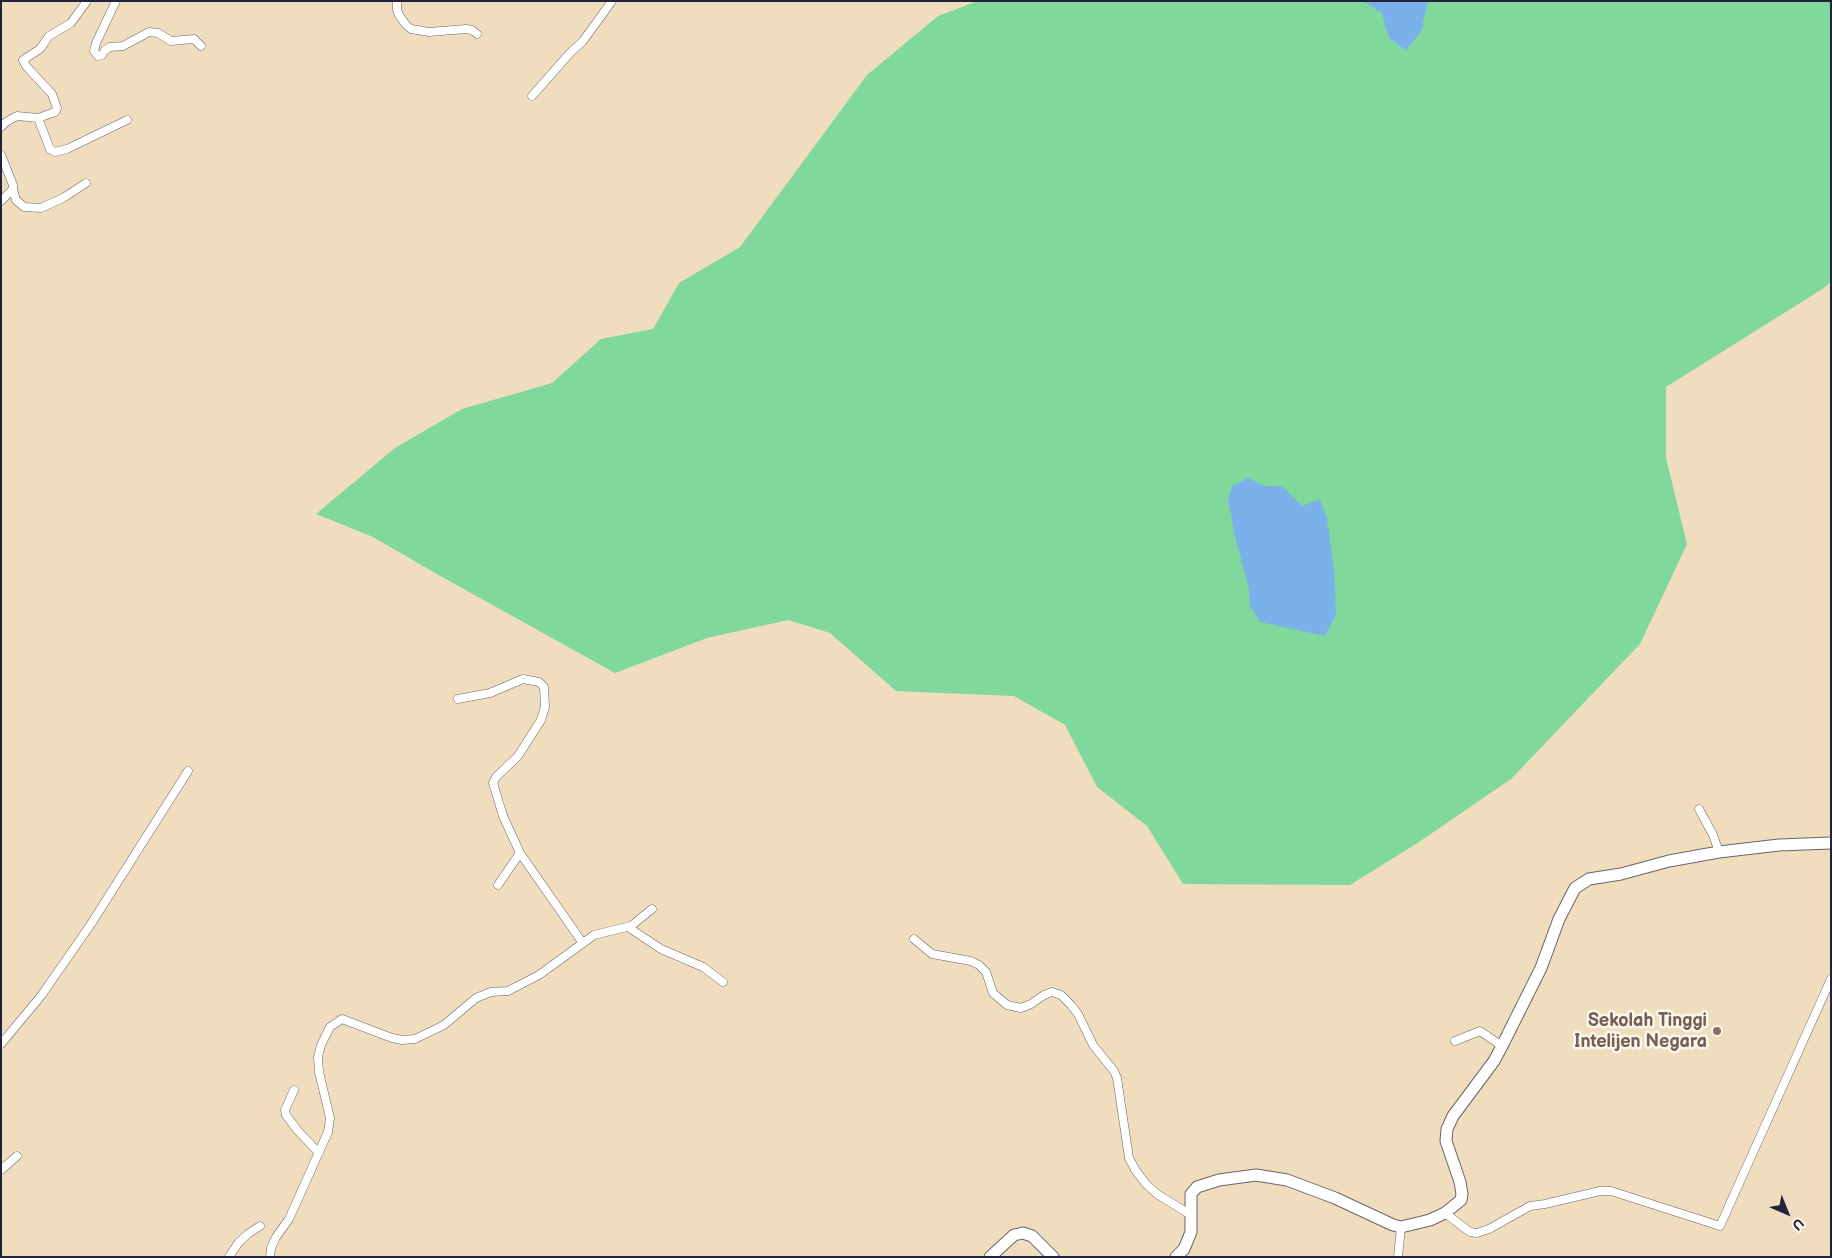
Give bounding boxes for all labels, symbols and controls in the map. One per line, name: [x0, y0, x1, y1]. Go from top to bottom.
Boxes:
place label: Sekolah Tinggi Intelijen Negara: [1574, 1010, 1707, 1052]
marker: Sekolah Tinggi Intelijen Negara: [1711, 1025, 1723, 1037]
north arrow: [1762, 1188, 1812, 1238]
text: U: [1788, 1215, 1807, 1234]

